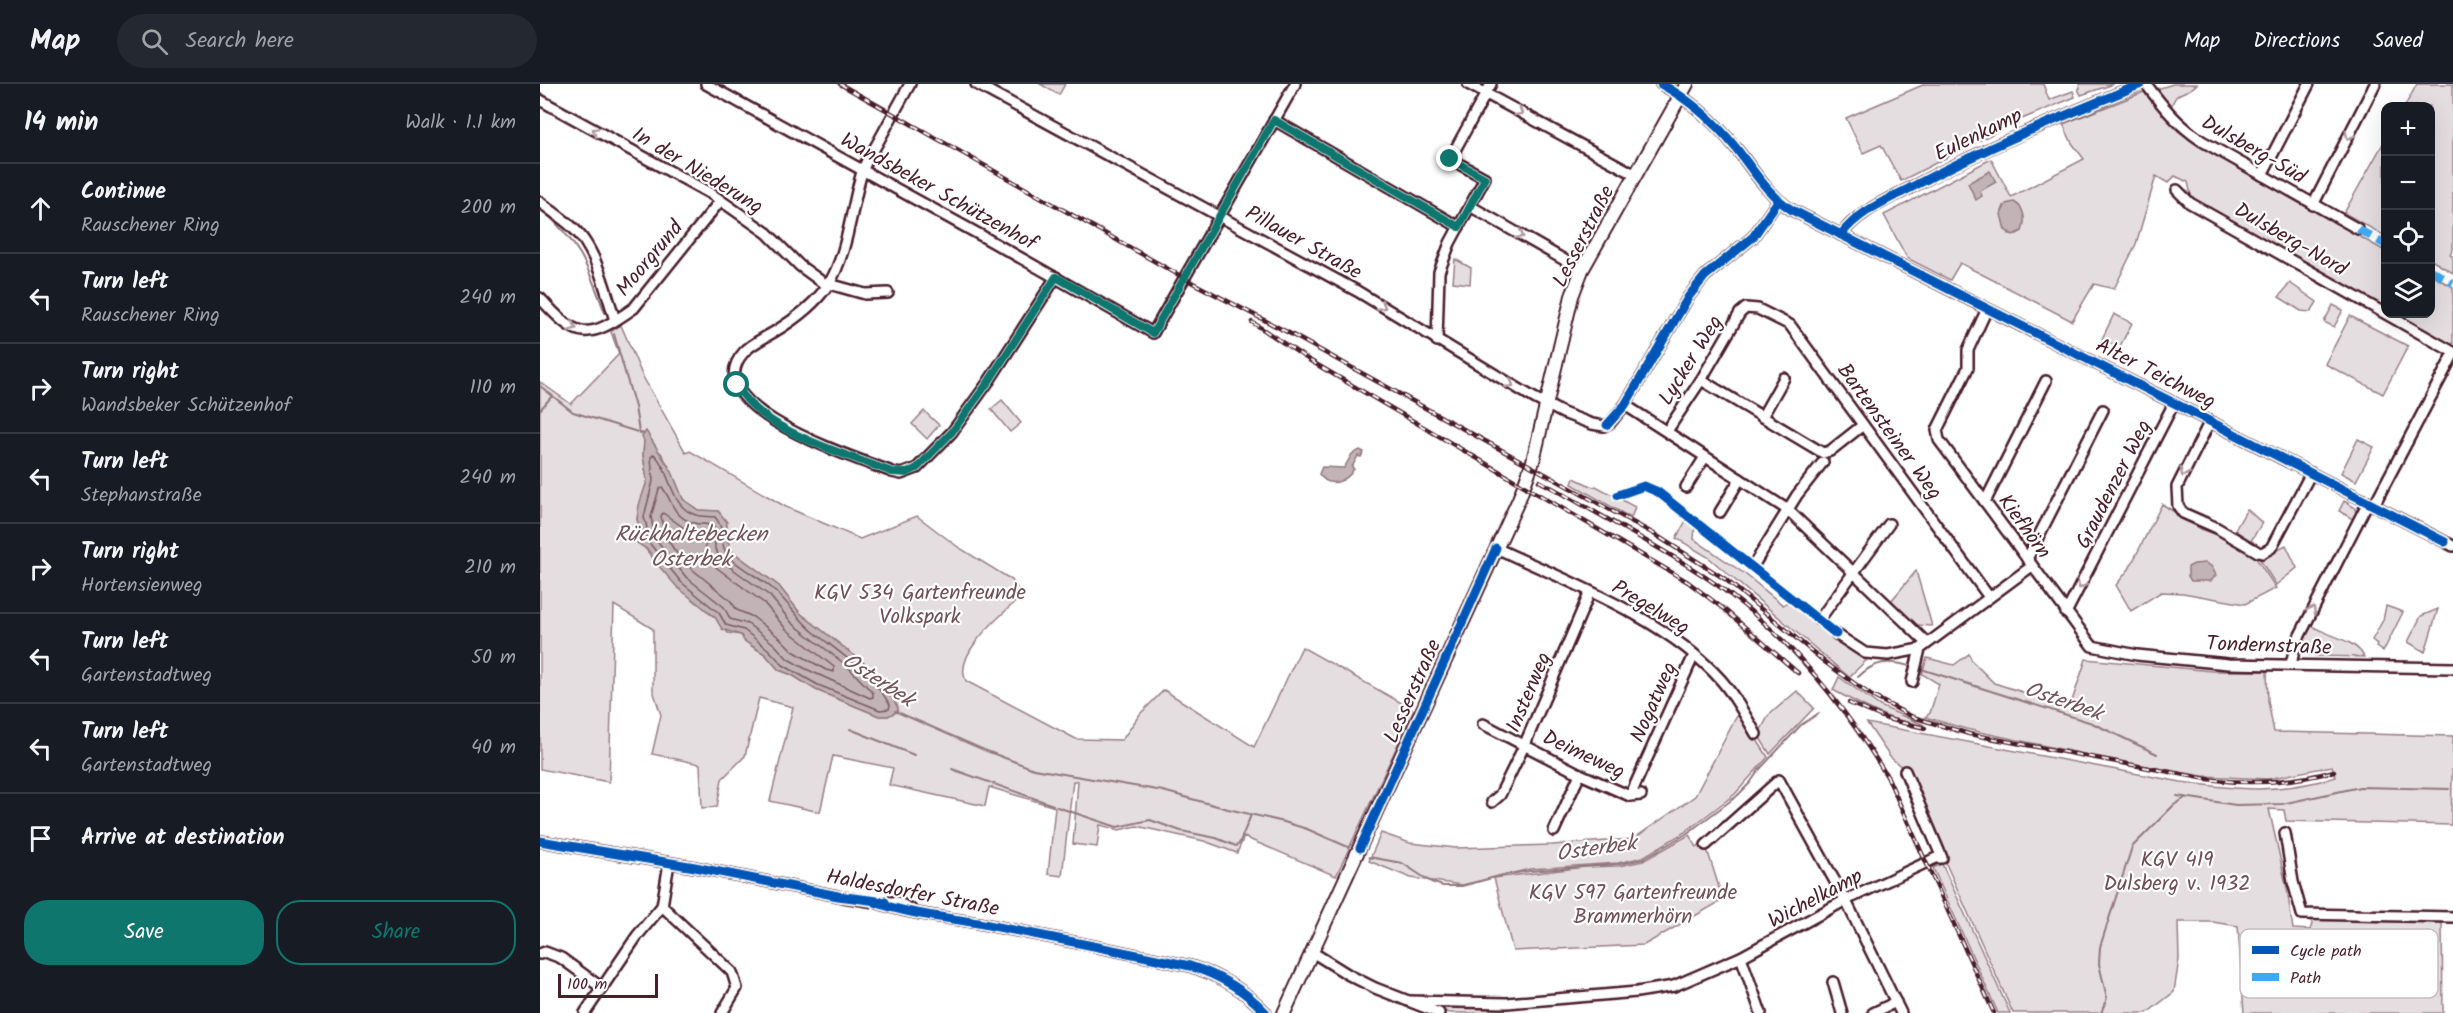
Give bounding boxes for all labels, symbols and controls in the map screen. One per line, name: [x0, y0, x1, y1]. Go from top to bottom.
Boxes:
search box: [117, 14, 537, 68]
text: Map: [30, 19, 81, 64]
text: Search here: [186, 24, 294, 59]
icon: search: [138, 25, 171, 58]
text: Map: [2184, 25, 2220, 58]
text: Directions: [2253, 25, 2340, 58]
text: Saved: [2373, 25, 2423, 58]
street label: Eulenkamp: [1929, 100, 2028, 171]
text: 14 min: [24, 102, 99, 144]
map controls: [2381, 102, 2435, 318]
button: +: [2381, 102, 2435, 156]
one-way arrow: [1513, 105, 1524, 116]
text: Walk · 1.1 km: [405, 107, 516, 139]
street label: Dulsberg-Süd: [2195, 107, 2312, 194]
street label: In der Niederung: [625, 119, 769, 224]
street label: Wandsbeker Schützenhof: [834, 124, 1045, 261]
one-way arrow: [592, 127, 603, 138]
one-way arrow: [2344, 130, 2356, 141]
route end: [1436, 145, 1462, 171]
button: −: [2381, 156, 2435, 210]
text: Continue: [81, 175, 166, 210]
street label: Lesserstraße: [1544, 179, 1624, 294]
icon: ahead: [24, 192, 57, 225]
text: 200 m: [460, 192, 516, 224]
street label: Dulsberg-Nord: [2227, 195, 2353, 286]
street label: Pillauer Straße: [1239, 198, 1368, 289]
text: Rauschener Ring: [81, 210, 220, 242]
button: locate: [2381, 210, 2435, 264]
street label: Moorgrund: [608, 213, 692, 305]
one-way arrow: [1514, 228, 1525, 239]
button: layers: [2381, 264, 2435, 318]
text: Turn left: [81, 265, 168, 300]
icon: left: [24, 282, 57, 315]
text: 240 m: [459, 282, 516, 314]
one-way arrow: [1375, 299, 1386, 310]
text: Rauschener Ring: [81, 300, 220, 332]
street label: Lycker Weg: [1650, 309, 1732, 412]
one-way arrow: [567, 319, 578, 332]
street label: Alter Teichweg: [2090, 330, 2221, 419]
text: Turn right: [81, 355, 179, 390]
street label: Bartensteiner Weg: [1828, 357, 1950, 507]
route start: [723, 371, 749, 397]
icon: right: [24, 372, 57, 405]
text: 110 m: [470, 372, 516, 404]
one-way arrow: [1504, 376, 1514, 388]
text: Wandsbeker Schützenhof: [81, 390, 291, 422]
street label: Graudenzer Weg: [2068, 414, 2161, 555]
text: Turn left: [81, 445, 168, 480]
icon: left: [24, 462, 57, 495]
text: 240 m: [459, 462, 516, 494]
one-way arrow: [2180, 467, 2191, 478]
text: Stephanstraße: [81, 480, 202, 512]
street label: Kiefhörn: [1989, 487, 2059, 566]
water label: Rückhaltebecken Osterbek: [615, 518, 770, 578]
text: Turn right: [81, 535, 179, 570]
icon: right: [24, 552, 57, 585]
text: 210 m: [464, 552, 516, 584]
text: Hortensienweg: [81, 570, 202, 602]
street label: Pregelweg: [1605, 572, 1696, 645]
park label: KGV 534 Gartenfreunde Volkspark: [814, 577, 1027, 634]
one-way arrow: [2077, 579, 2088, 590]
one-way arrow: [2305, 606, 2316, 616]
text: Turn left: [81, 625, 168, 660]
street label: Tondernstraße: [2206, 628, 2333, 665]
street label: Lesserstraße: [1376, 634, 1451, 749]
icon: left: [24, 642, 57, 675]
text: 50 m: [471, 642, 516, 674]
water label: Osterbek: [834, 645, 924, 720]
street label: Insterweg: [1498, 647, 1561, 738]
street label: Nogatweg: [1622, 657, 1687, 748]
text: Gartenstadtweg: [81, 660, 212, 692]
water label: Osterbek: [2020, 673, 2110, 733]
text: Turn left: [81, 715, 168, 750]
street label: Deimeweg: [1537, 722, 1630, 789]
icon: left: [24, 732, 57, 765]
text: 40 m: [471, 732, 516, 764]
text: Gartenstadtweg: [81, 750, 212, 782]
text: Arrive at destination: [81, 821, 284, 856]
icon: arrive: [24, 822, 57, 855]
water label: Osterbek: [1554, 826, 1642, 872]
park label: KGV 419 Dulsberg v. 1932: [2104, 844, 2250, 901]
street label: Haldesdorfer Straße: [823, 861, 1002, 927]
street label: Wichelkamp: [1762, 861, 1869, 938]
park label: KGV 597 Gartenfreunde Brammerhörn: [1529, 877, 1738, 934]
button: Save: [24, 900, 264, 965]
button: Share: [276, 900, 516, 965]
legend: [2240, 929, 2438, 998]
text: Cycle path: [2290, 939, 2362, 964]
text: Path: [2290, 966, 2321, 991]
scale bar: [558, 971, 658, 998]
text: 100 m: [567, 972, 607, 997]

